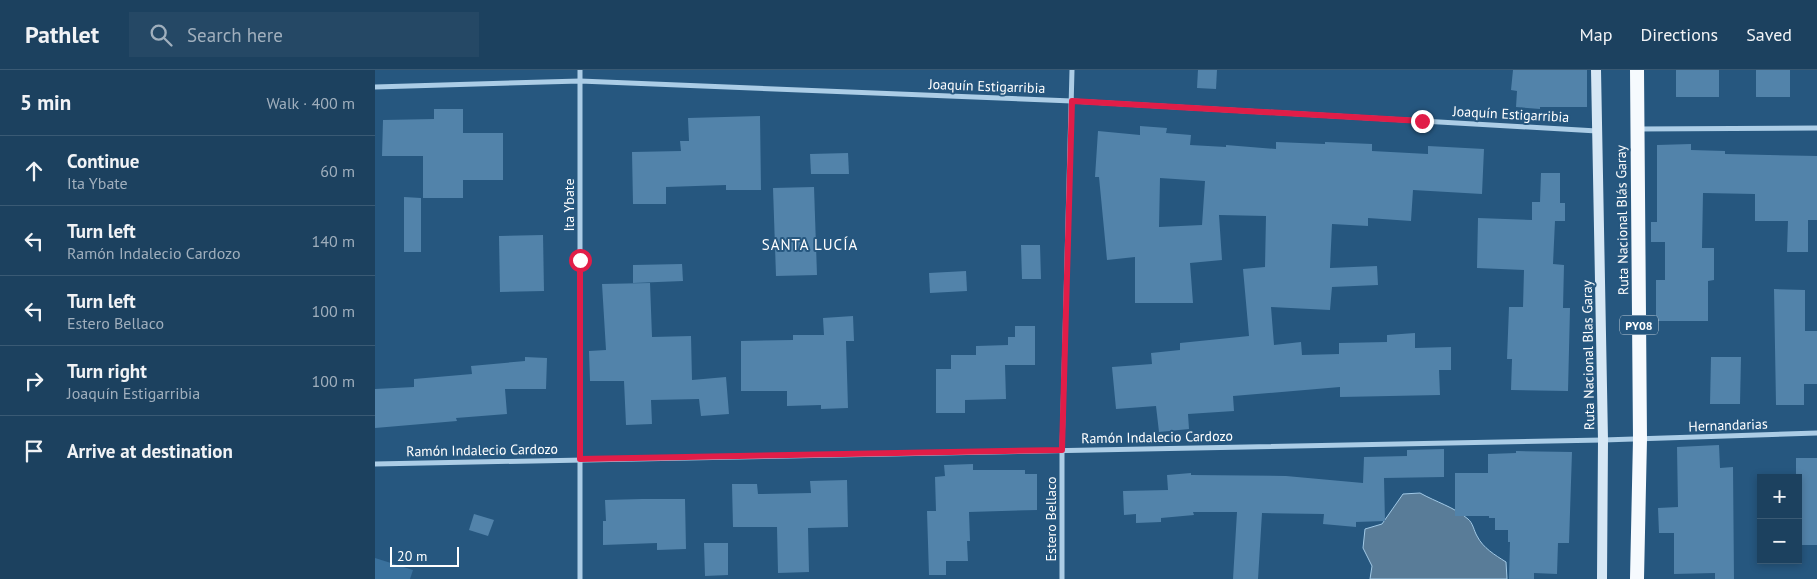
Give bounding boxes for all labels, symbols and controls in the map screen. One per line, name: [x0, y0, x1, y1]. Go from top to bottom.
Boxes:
search box: [129, 12, 479, 57]
text: Pathlet: [25, 19, 99, 50]
icon: search: [147, 21, 175, 49]
text: Search here: [187, 23, 283, 47]
text: Map: [1580, 23, 1612, 46]
text: Directions: [1640, 23, 1718, 46]
text: Saved: [1746, 23, 1792, 46]
street label: Joaquín Estigarribia: [927, 75, 1046, 97]
text: 5 min: [20, 89, 71, 116]
text: Walk · 400 m: [266, 93, 355, 113]
street label: Joaquín Estigarribia: [1451, 102, 1570, 126]
route end: [1411, 110, 1434, 133]
street label: Ruta Nacional Blás Garay: [1612, 144, 1632, 295]
text: Continue: [67, 149, 139, 173]
icon: ahead: [20, 157, 48, 185]
text: 60 m: [320, 161, 355, 181]
text: Ita Ybate: [67, 173, 128, 193]
street label: Ita Ybate: [560, 178, 578, 232]
text: Turn left: [67, 219, 136, 243]
icon: left: [20, 227, 48, 255]
text: 140 m: [312, 231, 355, 251]
district label: SANTA LUCÍA: [762, 235, 858, 254]
text: Ramón Indalecio Cardozo: [67, 243, 240, 263]
route start: [569, 249, 592, 272]
street label: Ruta Nacional Blas Garay: [1578, 279, 1598, 430]
text: Turn left: [67, 289, 136, 313]
icon: left: [20, 297, 48, 325]
text: 100 m: [312, 301, 355, 321]
text: Estero Bellaco: [67, 313, 164, 333]
road number: PY08: [1620, 316, 1658, 334]
text: Turn right: [67, 359, 147, 383]
icon: right: [20, 367, 48, 395]
text: 100 m: [312, 371, 355, 391]
text: Joaquín Estigarribia: [67, 383, 200, 403]
street label: Hernandarias: [1688, 415, 1768, 435]
street label: Ramón Indalecio Cardozo: [1081, 427, 1233, 447]
icon: arrive: [20, 437, 48, 465]
text: Arrive at destination: [67, 439, 233, 463]
street label: Ramón Indalecio Cardozo: [406, 440, 558, 460]
map controls: [1757, 474, 1802, 564]
button: +: [1757, 474, 1802, 519]
street label: Estero Bellaco: [1042, 476, 1060, 562]
button: −: [1757, 519, 1802, 564]
scale bar: [390, 544, 459, 567]
text: 20 m: [397, 547, 427, 565]

